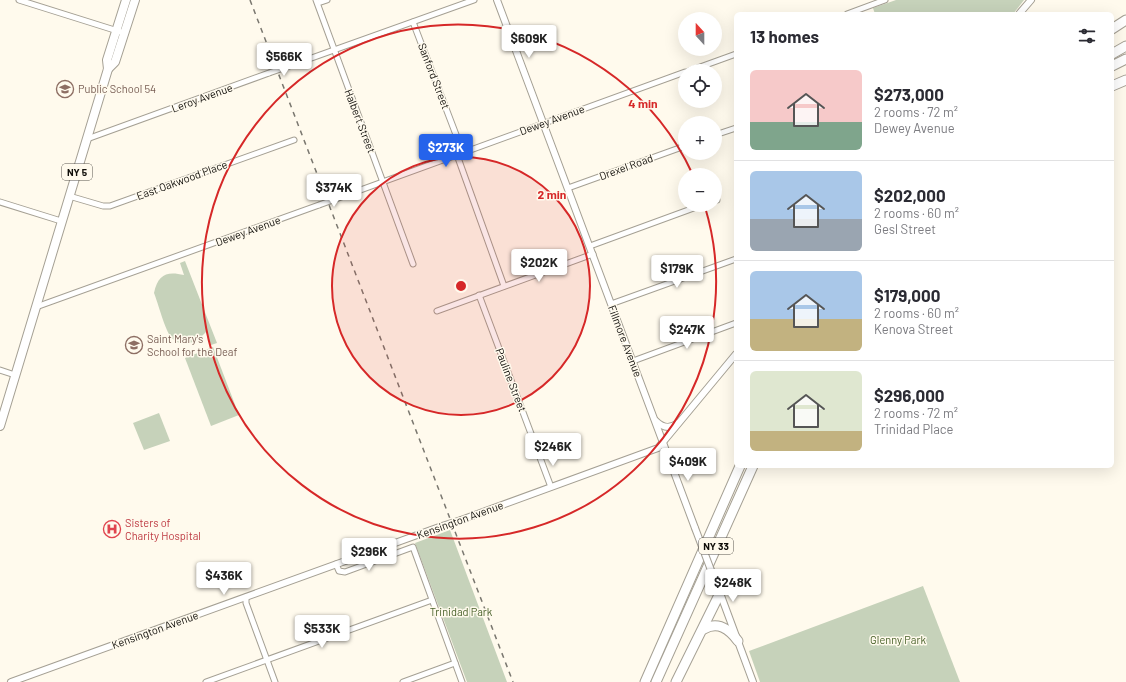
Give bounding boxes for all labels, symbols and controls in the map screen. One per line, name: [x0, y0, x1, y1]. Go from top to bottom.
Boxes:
north arrow: [678, 12, 722, 56]
map controls: [678, 12, 722, 212]
pin: $609K: [501, 25, 557, 59]
icon: filters: [1076, 25, 1098, 47]
text: 13 homes: [750, 26, 819, 46]
text: $609K: [511, 30, 547, 46]
street label: Sanford Street: [416, 41, 453, 111]
pin: $566K: [256, 43, 312, 77]
text: $566K: [266, 48, 302, 64]
button: locate: [678, 64, 722, 108]
school or university icon: Public School 54: [55, 79, 75, 99]
street label: Leroy Avenue: [169, 80, 234, 115]
place label: Public School 54: [78, 82, 156, 95]
text: $273,000: [874, 84, 944, 104]
icon: home: [782, 86, 830, 134]
street label: Halbert Street: [342, 87, 379, 155]
text: 4 min: [628, 96, 658, 110]
street label: Dewey Avenue: [518, 102, 586, 137]
text: 2 rooms · 72 m²: [874, 104, 958, 120]
button: +: [678, 116, 722, 160]
text: Dewey Avenue: [874, 120, 955, 136]
pin: $273K: [418, 134, 474, 168]
text: $273K: [428, 139, 464, 155]
street label: Drexel Road: [597, 151, 655, 182]
street label: East Oakwood Place: [135, 157, 229, 202]
road number: NY 5: [62, 164, 92, 180]
button: −: [678, 168, 722, 212]
pin: $374K: [306, 174, 362, 208]
text: $374K: [316, 179, 352, 195]
text: $202,000: [874, 185, 946, 205]
text: 2 min: [538, 187, 566, 201]
icon: home: [782, 187, 830, 235]
text: 2 rooms · 60 m²: [874, 205, 959, 221]
street label: Dewey Avenue: [214, 213, 282, 248]
text: Gesl Street: [874, 221, 936, 237]
pin: $202K: [511, 249, 567, 283]
text: $202K: [520, 254, 558, 270]
pin: $179K: [649, 255, 705, 289]
text: $179K: [660, 260, 694, 276]
centre of rings: [454, 279, 468, 293]
text: $179,000: [874, 285, 940, 305]
icon: home: [782, 287, 830, 335]
street label: Fillmore Avenue: [606, 303, 645, 379]
text: 2 rooms · 60 m²: [874, 305, 959, 321]
pin: $247K: [659, 316, 715, 350]
text: $247K: [669, 321, 705, 337]
text: Kenova Street: [874, 321, 953, 337]
place label: Saint Mary's School for the Deaf: [147, 332, 237, 358]
school or university icon: Saint Mary's School for the Deaf: [124, 335, 144, 355]
street label: Pauline Street: [493, 346, 530, 414]
text: $296,000: [874, 385, 945, 405]
icon: home: [782, 387, 830, 435]
text: 2 rooms · 72 m²: [874, 405, 958, 421]
text: Trinidad Place: [874, 421, 954, 437]
pin: $246K: [525, 433, 581, 467]
text: $246K: [534, 438, 572, 454]
pin: $409K: [660, 448, 716, 482]
text: $409K: [669, 453, 707, 469]
street label: Kensington Avenue: [415, 498, 505, 541]
place label: Sisters of Charity Hospital: [125, 516, 201, 542]
hospital icon: Sisters of Charity Hospital: [102, 519, 122, 539]
pin: $296K: [341, 538, 397, 572]
road number: NY 33: [699, 538, 733, 554]
text: $296K: [351, 543, 387, 559]
pin: $436K: [196, 562, 252, 596]
text: $436K: [205, 567, 243, 583]
pin: $248K: [705, 569, 761, 603]
text: $248K: [714, 574, 752, 590]
park label: Trinidad Park: [430, 605, 493, 618]
street label: Kensington Avenue: [110, 608, 200, 651]
pin: $533K: [294, 615, 350, 649]
text: $533K: [304, 620, 340, 636]
park label: Glenny Park: [870, 633, 926, 646]

